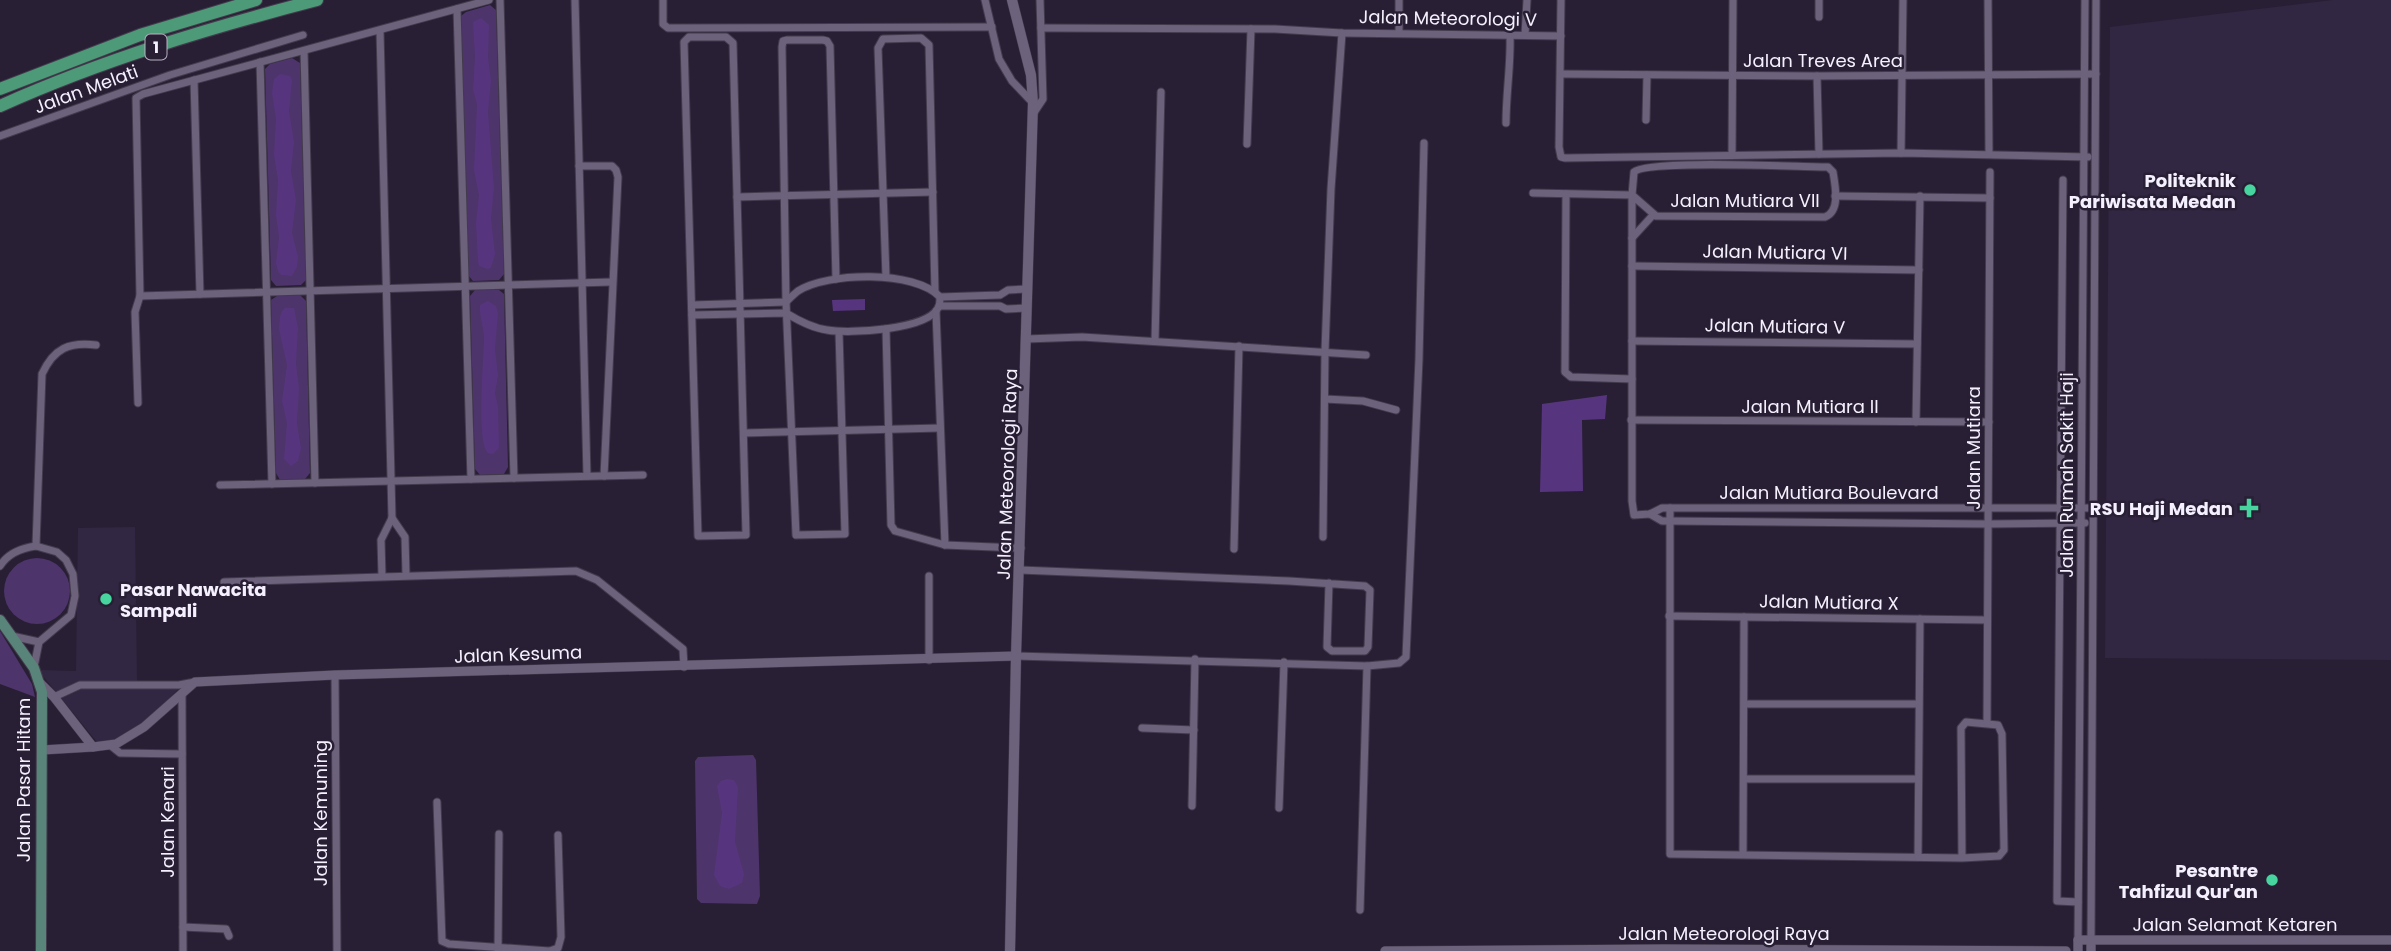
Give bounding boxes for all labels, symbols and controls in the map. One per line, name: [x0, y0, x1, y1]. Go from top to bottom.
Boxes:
street label: Jalan Meteorologi V: [1359, 4, 1537, 32]
road number: 1: [146, 34, 166, 60]
street label: Jalan Treves Area: [1743, 48, 1903, 73]
street label: Jalan Melati: [31, 59, 141, 119]
place label: Politeknik Pariwisata Medan: [2069, 168, 2237, 214]
marker: Politeknik Pariwisata Medan: [2242, 182, 2258, 198]
street label: Jalan Mutiara VII: [1670, 188, 1820, 213]
street label: Jalan Mutiara VI: [1702, 238, 1848, 266]
street label: Jalan Mutiara V: [1704, 312, 1846, 340]
street label: Jalan Meteorologi Raya: [991, 368, 1023, 580]
street label: Jalan Rumah Sakit Haji: [2054, 372, 2079, 578]
street label: Jalan Mutiara: [1961, 386, 1986, 510]
street label: Jalan Mutiara II: [1741, 394, 1879, 419]
street label: Jalan Mutiara Boulevard: [1719, 480, 1939, 505]
place label: RSU Haji Medan: [2090, 496, 2233, 521]
marker: RSU Haji Medan: [2239, 498, 2259, 518]
place label: Pasar Nawacita Sampali: [120, 577, 267, 623]
street label: Jalan Mutiara X: [1759, 588, 1899, 616]
marker: Pasar Nawacita Sampali: [98, 591, 114, 607]
street label: Jalan Kesuma: [454, 639, 582, 669]
street label: Jalan Pasar Hitam: [11, 698, 36, 862]
street label: Jalan Kemuning: [308, 740, 333, 886]
street label: Jalan Kenari: [155, 766, 180, 878]
place label: Pesantre Tahfizul Qur'an: [2119, 858, 2258, 904]
marker: Pesantre Tahfizul Qur'an: [2264, 872, 2280, 888]
street label: Jalan Selamat Ketaren: [2132, 912, 2338, 937]
street label: Jalan Meteorologi Raya: [1618, 921, 1830, 946]

